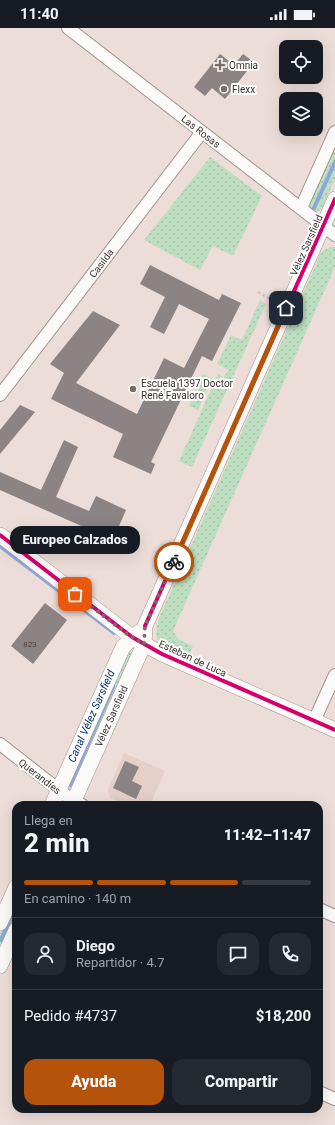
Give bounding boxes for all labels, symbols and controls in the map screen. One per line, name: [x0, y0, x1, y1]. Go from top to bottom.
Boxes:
text: 11:40: [20, 5, 59, 23]
map controls: [279, 40, 323, 136]
button: locate: [279, 40, 323, 84]
marker: Omnia: [214, 59, 226, 71]
place label: Omnia: [229, 60, 258, 71]
marker: Flexx: [219, 84, 229, 94]
place label: Flexx: [232, 84, 255, 95]
button: layers: [279, 92, 323, 136]
street label: Las Rosas: [179, 113, 222, 150]
street label: Vélez Sarsfield: [288, 213, 325, 277]
street label: Casilda: [87, 247, 116, 280]
pin: [269, 291, 303, 325]
icon: home: [275, 297, 297, 319]
place label: Escuela 1397 Doctor René Favaloro: [141, 378, 234, 401]
marker: Escuela 1397 Doctor René Favaloro: [128, 384, 138, 394]
callout: Europeo Calzados: [10, 526, 140, 554]
text: Europeo Calzados: [22, 532, 128, 547]
courier: [154, 542, 194, 582]
icon: bike: [163, 551, 185, 573]
pin: [58, 577, 92, 611]
icon: bag: [64, 583, 86, 605]
street label: Esteban de Luca: [157, 638, 228, 679]
house number: 823: [23, 640, 37, 649]
water label: Canal Vélez Sarsfield: [65, 668, 117, 764]
street label: Vélez Sarsfield: [92, 684, 130, 748]
street label: Querandíes: [16, 757, 63, 796]
text: Llega en: [24, 813, 73, 828]
text: 11:42–11:47: [224, 826, 311, 844]
text: 2 min: [24, 828, 90, 858]
text: En camino · 140 m: [24, 891, 131, 906]
button: person: [24, 933, 66, 975]
button: chat: [217, 933, 259, 975]
button: phone: [269, 933, 311, 975]
text: Diego: [76, 937, 115, 955]
text: Repartidor · 4.7: [76, 955, 164, 970]
text: Pedido #4737: [24, 1007, 117, 1025]
text: $18,200: [256, 1007, 311, 1025]
button: Ayuda: [24, 1059, 164, 1105]
button: Compartir: [172, 1059, 311, 1105]

